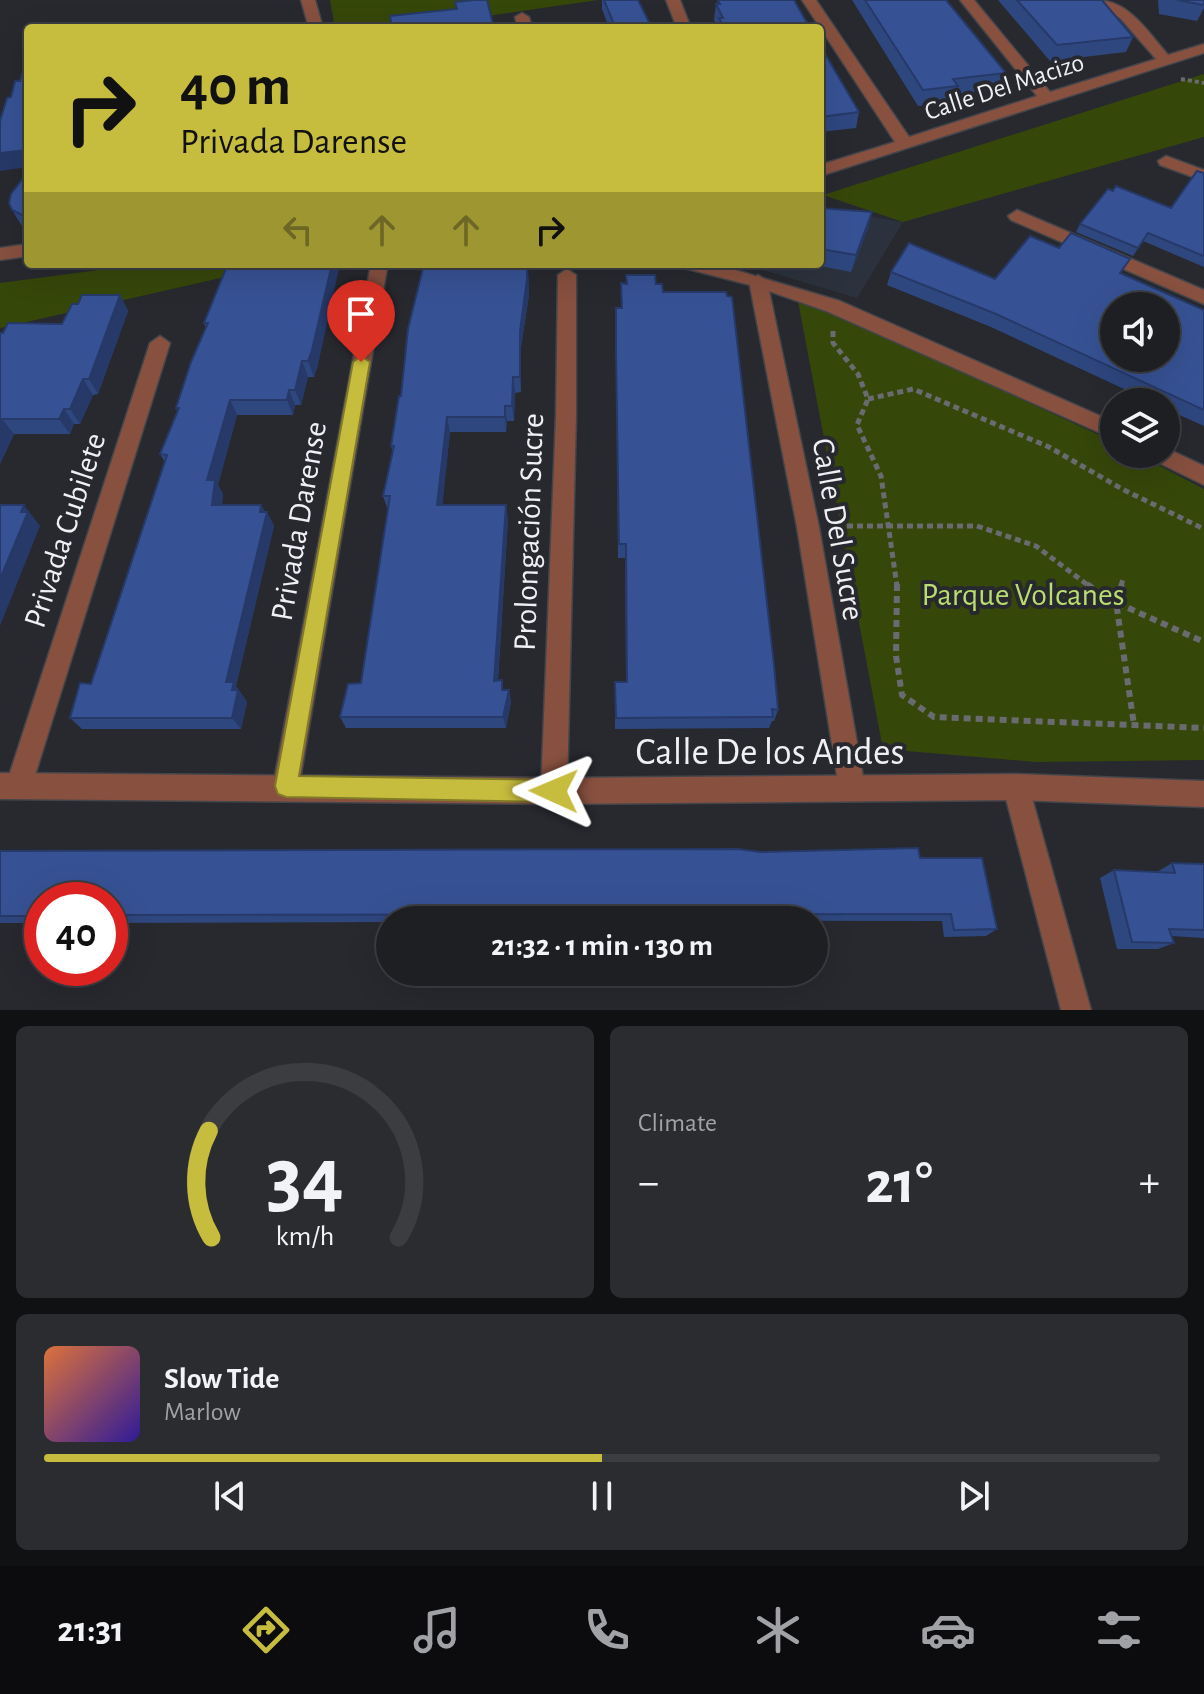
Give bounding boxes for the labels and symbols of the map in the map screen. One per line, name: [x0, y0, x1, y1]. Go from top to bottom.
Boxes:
street label: Calle Del Macizo: [921, 49, 1087, 125]
pin: [327, 280, 395, 362]
street label: Prolongación Sucre: [509, 413, 549, 651]
street label: Privada Darense: [266, 419, 332, 623]
street label: Privada Cubilete: [18, 429, 111, 632]
street label: Calle Del Sucre: [806, 436, 870, 623]
park label: Parque Volcanes: [921, 579, 1125, 611]
street label: Calle De los Andes: [635, 734, 905, 772]
position arrow: [512, 749, 596, 833]
speed limit sign: 40: [24, 882, 128, 986]

